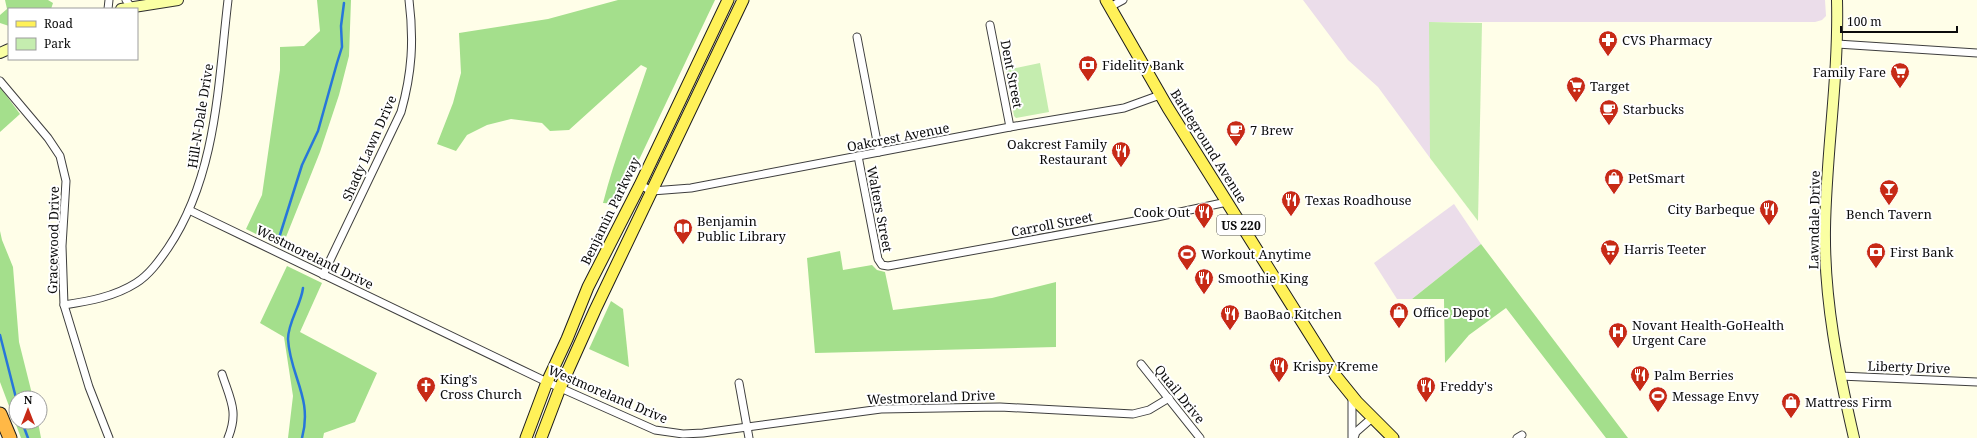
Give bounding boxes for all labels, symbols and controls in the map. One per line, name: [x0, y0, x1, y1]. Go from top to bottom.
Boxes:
legend: [8, 8, 138, 60]
scale bar: [1841, 8, 1957, 34]
text: 100 m: [1847, 13, 1882, 30]
text: Road: [44, 15, 74, 32]
pharmacy icon: CVS Pharmacy: [1597, 29, 1619, 57]
place label: CVS Pharmacy: [1622, 31, 1713, 49]
text: Park: [44, 35, 72, 52]
street label: Dent Street: [997, 38, 1027, 110]
bank icon: Fidelity Bank: [1077, 54, 1099, 82]
place label: Fidelity Bank: [1102, 56, 1184, 74]
supermarket icon: Family Fare: [1889, 61, 1911, 89]
street label: Hill-N-Dale Drive: [183, 62, 217, 170]
place label: Family Fare: [1813, 63, 1886, 81]
supermarket icon: Target: [1565, 75, 1587, 103]
place label: Target: [1590, 77, 1630, 95]
street label: Battleground Avenue: [1167, 86, 1251, 206]
street label: Shady Lawn Drive: [338, 92, 400, 204]
cafe icon: Starbucks: [1598, 98, 1620, 126]
place label: Starbucks: [1623, 100, 1684, 118]
street label: Oakcrest Avenue: [845, 118, 951, 156]
cafe icon: 7 Brew: [1225, 119, 1247, 147]
place label: 7 Brew: [1250, 121, 1294, 139]
place label: Oakcrest Family Restaurant: [1007, 135, 1108, 168]
restaurant icon: Oakcrest Family Restaurant: [1110, 140, 1132, 168]
street label: Benjamin Parkway: [576, 154, 644, 268]
street label: Walters Street: [863, 164, 897, 254]
shop icon: PetSmart: [1603, 167, 1625, 195]
place label: PetSmart: [1628, 169, 1685, 187]
street label: Lawndale Drive: [1804, 170, 1824, 270]
bar icon: Bench Tavern: [1878, 178, 1900, 206]
street label: Gracewood Drive: [43, 186, 63, 294]
restaurant icon: Texas Roadhouse: [1280, 189, 1302, 217]
place label: Texas Roadhouse: [1305, 191, 1412, 209]
restaurant icon: City Barbeque: [1758, 198, 1780, 226]
place label: City Barbeque: [1667, 200, 1755, 218]
restaurant icon: Cook Out: [1193, 201, 1215, 229]
place label: Cook Out: [1134, 203, 1190, 221]
place label: Bench Tavern: [1846, 205, 1932, 223]
street label: Carroll Street: [1010, 207, 1095, 241]
place label: Benjamin Public Library: [697, 212, 787, 245]
road number: US 220: [1217, 215, 1265, 235]
library icon: Benjamin Public Library: [672, 217, 694, 245]
street label: Westmoreland Drive: [253, 221, 377, 293]
supermarket icon: Harris Teeter: [1599, 238, 1621, 266]
place label: Harris Teeter: [1624, 240, 1706, 258]
bank icon: First Bank: [1865, 241, 1887, 269]
sports icon: Workout Anytime: [1176, 243, 1198, 271]
place label: First Bank: [1890, 243, 1954, 261]
place label: Workout Anytime: [1201, 245, 1311, 263]
restaurant icon: Smoothie King: [1193, 267, 1215, 295]
place label: Smoothie King: [1218, 269, 1308, 287]
shop icon: Office Depot: [1388, 301, 1410, 329]
restaurant icon: BaoBao Kitchen: [1219, 303, 1241, 331]
place label: Office Depot: [1413, 303, 1489, 321]
place label: BaoBao Kitchen: [1244, 305, 1342, 323]
place label: Novant Health-GoHealth Urgent Care: [1632, 316, 1784, 349]
hospital icon: Novant Health-GoHealth Urgent Care: [1607, 321, 1629, 349]
restaurant icon: Krispy Kreme: [1268, 355, 1290, 383]
place label: Krispy Kreme: [1293, 357, 1378, 375]
street label: Liberty Drive: [1867, 357, 1951, 377]
street label: Westmoreland Drive: [545, 361, 671, 427]
street label: Quail Drive: [1151, 361, 1209, 427]
restaurant icon: Palm Berries: [1629, 364, 1651, 392]
place label: Palm Berries: [1654, 366, 1734, 384]
place label: King's Cross Church: [440, 370, 522, 403]
church icon: King's Cross Church: [415, 375, 437, 403]
restaurant icon: Freddy's: [1415, 375, 1437, 403]
place label: Freddy's: [1440, 377, 1493, 395]
sports icon: Message Envy: [1647, 385, 1669, 413]
street label: Westmoreland Drive: [867, 386, 996, 408]
place label: Message Envy: [1672, 387, 1760, 405]
north arrow: [8, 390, 48, 430]
shop icon: Mattress Firm: [1780, 391, 1802, 419]
text: N: [24, 392, 33, 407]
place label: Mattress Firm: [1805, 393, 1892, 411]

